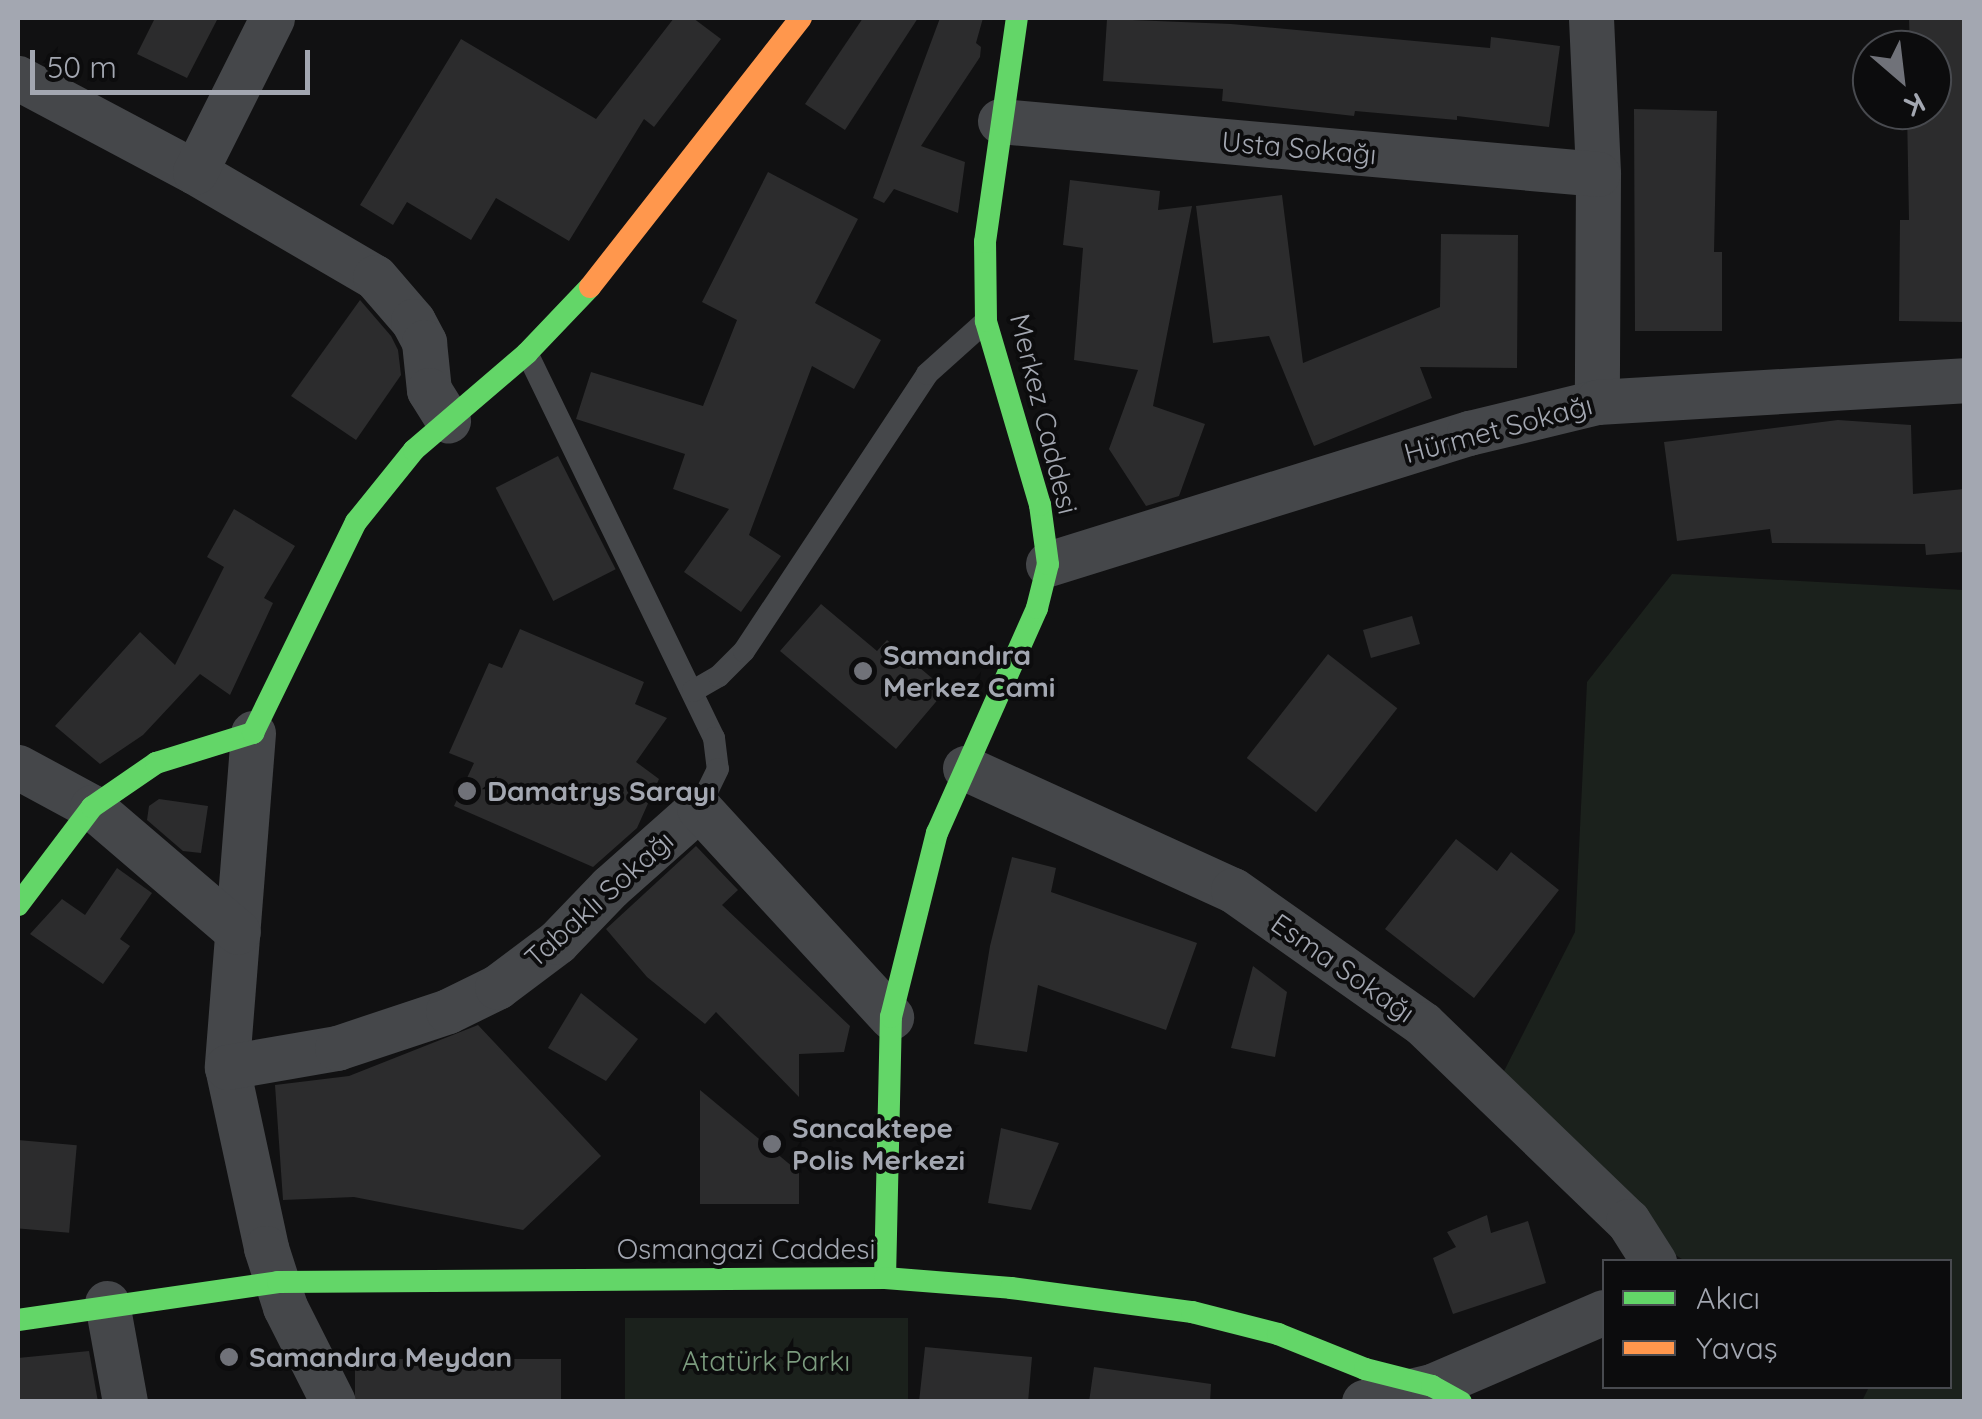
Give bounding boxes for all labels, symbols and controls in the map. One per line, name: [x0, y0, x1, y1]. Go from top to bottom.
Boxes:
scale bar: [35, 30, 315, 92]
north arrow: [1852, 30, 1952, 130]
text: 50 m: [47, 48, 117, 86]
text: K: [1899, 85, 1932, 125]
street label: Usta Sokağı: [1220, 125, 1378, 171]
street label: Merkez Caddesi: [1003, 310, 1085, 518]
street label: Hürmet Sokağı: [1400, 388, 1596, 470]
place label: Samandıra Merkez Cami: [883, 638, 1055, 704]
marker: Samandıra Merkez Cami: [852, 660, 874, 682]
place label: Damatrys Sarayı: [487, 774, 716, 808]
marker: Damatrys Sarayı: [456, 780, 478, 802]
street label: Tabaklı Sokağı: [518, 824, 680, 974]
street label: Esma Sokağı: [1265, 906, 1421, 1030]
place label: Sancaktepe Polis Merkezi: [792, 1111, 965, 1177]
marker: Sancaktepe Polis Merkezi: [761, 1133, 783, 1155]
street label: Osmangazi Caddesi: [617, 1232, 875, 1266]
legend: [1602, 1259, 1952, 1389]
text: Akıcı: [1696, 1279, 1760, 1317]
text: Yavaş: [1696, 1329, 1778, 1367]
place label: Samandıra Meydan: [249, 1340, 512, 1374]
park label: Atatürk Parkı: [682, 1344, 850, 1378]
marker: Samandıra Meydan: [218, 1346, 240, 1368]

